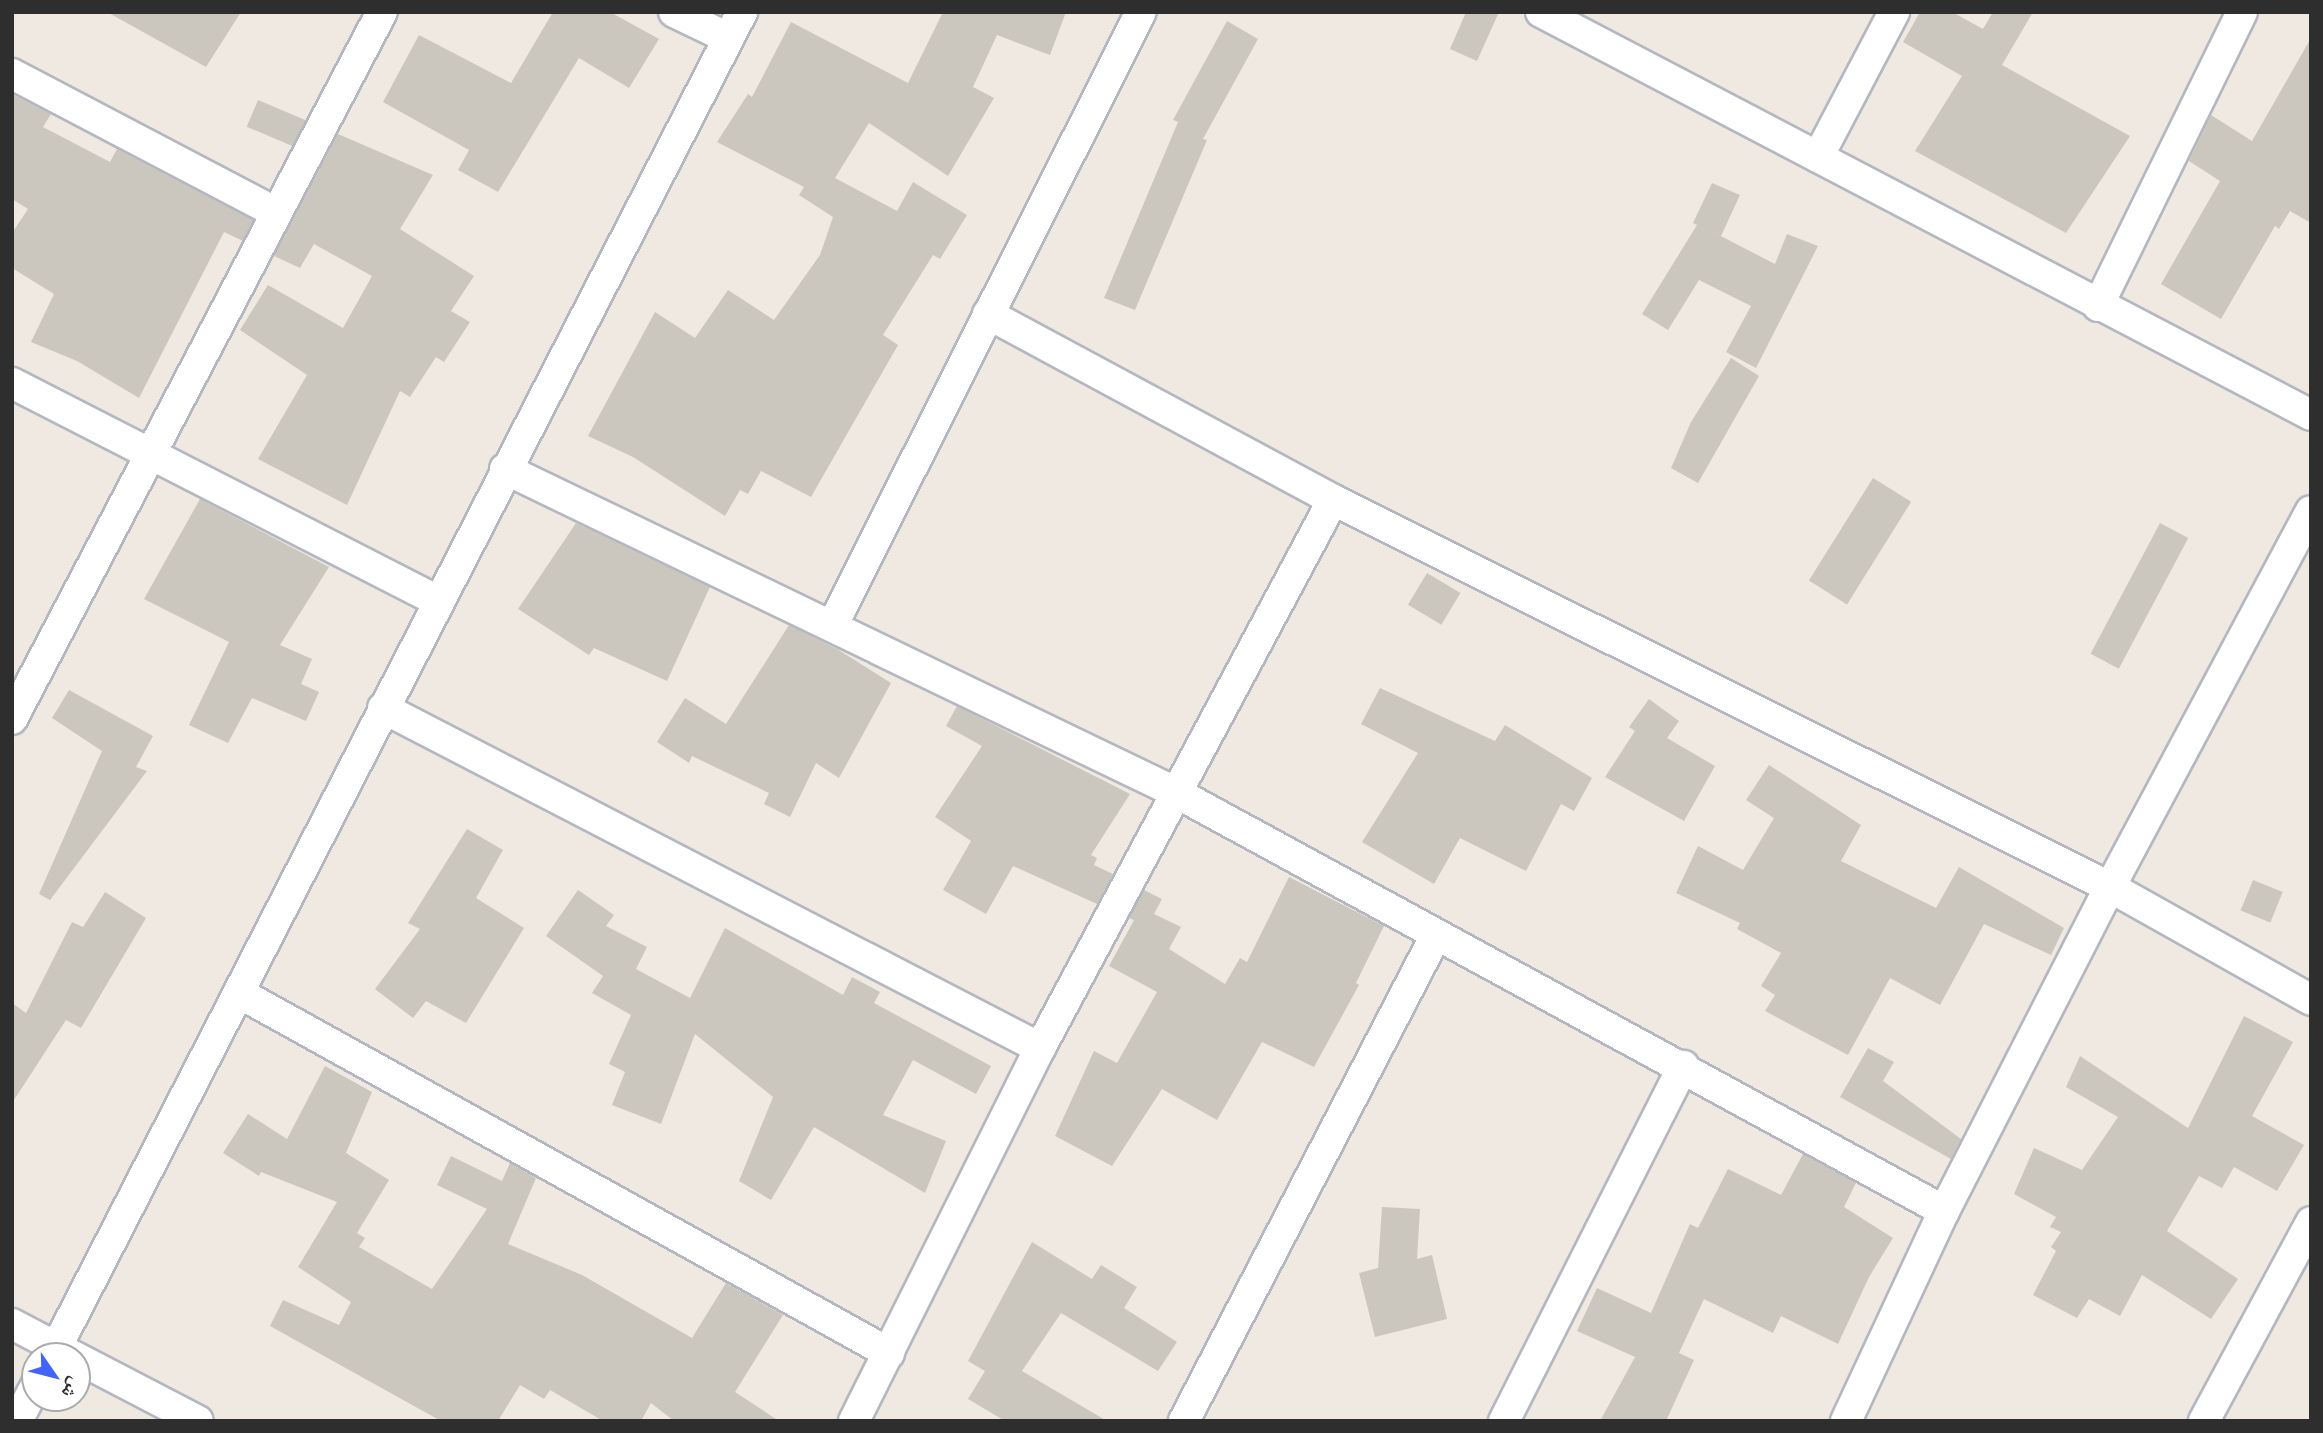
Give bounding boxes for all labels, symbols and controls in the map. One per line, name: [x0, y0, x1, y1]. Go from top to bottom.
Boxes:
north arrow: [21, 1342, 91, 1412]
text: ش: [57, 1373, 87, 1403]

